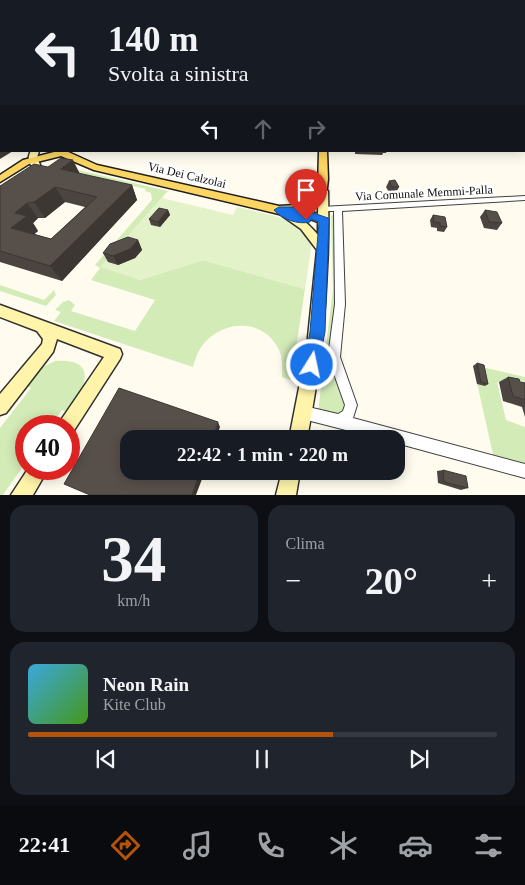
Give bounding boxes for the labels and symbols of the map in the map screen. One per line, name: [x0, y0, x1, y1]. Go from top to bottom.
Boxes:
street label: Via Dei Calzolai: [146, 159, 228, 191]
pin: [285, 169, 327, 220]
street label: Via Comunale Memmi-Palla: [355, 182, 494, 204]
position arrow: [285, 338, 337, 390]
speed limit sign: 40: [15, 415, 80, 480]

